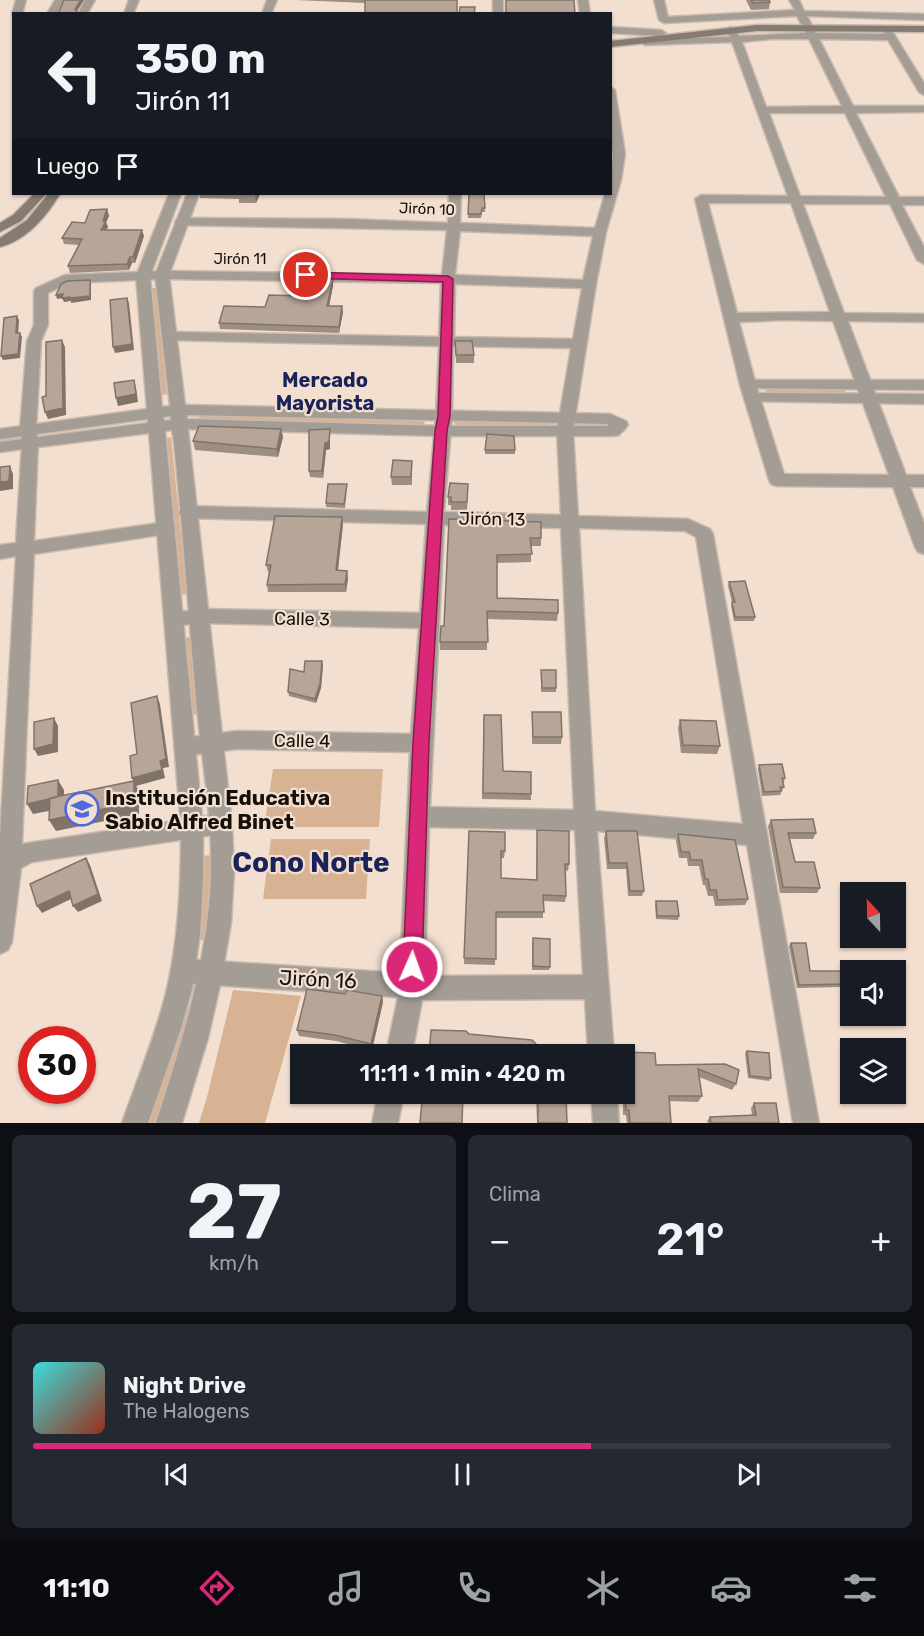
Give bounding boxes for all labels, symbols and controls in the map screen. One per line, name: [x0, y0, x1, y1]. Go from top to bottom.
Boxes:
text: 350 m: [135, 34, 266, 84]
icon: left: [36, 36, 114, 114]
text: Jirón 11: [135, 85, 230, 117]
icon: arrive: [111, 150, 144, 183]
text: Luego: [36, 153, 99, 180]
street label: Jirón 10: [399, 199, 455, 219]
pin: [280, 249, 331, 300]
street label: Jirón 11: [214, 250, 266, 268]
icon: arrive: [289, 258, 322, 291]
district label: Mercado Mayorista: [276, 368, 374, 415]
street label: Jirón 13: [459, 507, 525, 531]
street label: Calle 3: [274, 608, 330, 630]
street label: Calle 4: [274, 730, 330, 752]
place label: Institución Educativa Sabio Alfred Binet: [105, 785, 330, 834]
school or university icon: Institución Educativa Sabio Alfred Binet: [64, 791, 100, 827]
district label: Cono Norte: [232, 846, 390, 879]
north arrow: [840, 882, 906, 948]
map controls: [840, 882, 906, 1104]
position arrow: [380, 935, 444, 999]
button: sound: [840, 960, 906, 1026]
street label: Jirón 16: [279, 964, 357, 994]
speed limit sign: 30: [18, 1026, 96, 1104]
button: layers: [840, 1038, 906, 1104]
text: 11:11 · 1 min · 420 m: [360, 1060, 565, 1087]
text: 27: [186, 1165, 282, 1258]
text: Clima: [489, 1182, 541, 1206]
text: 21°: [656, 1213, 725, 1266]
text: −: [489, 1221, 510, 1260]
text: +: [870, 1221, 891, 1260]
text: km/h: [209, 1251, 259, 1275]
text: Night Drive: [123, 1372, 246, 1399]
text: The Halogens: [123, 1399, 250, 1423]
icon: previous: [160, 1458, 193, 1491]
icon: pause: [446, 1458, 479, 1491]
icon: next: [732, 1458, 765, 1491]
icon: directions: [196, 1567, 238, 1609]
icon: music: [325, 1567, 367, 1609]
icon: phone: [453, 1567, 495, 1609]
icon: climate: [582, 1567, 624, 1609]
icon: car: [710, 1567, 752, 1609]
icon: filters: [839, 1567, 881, 1609]
text: 11:10: [43, 1572, 110, 1604]

